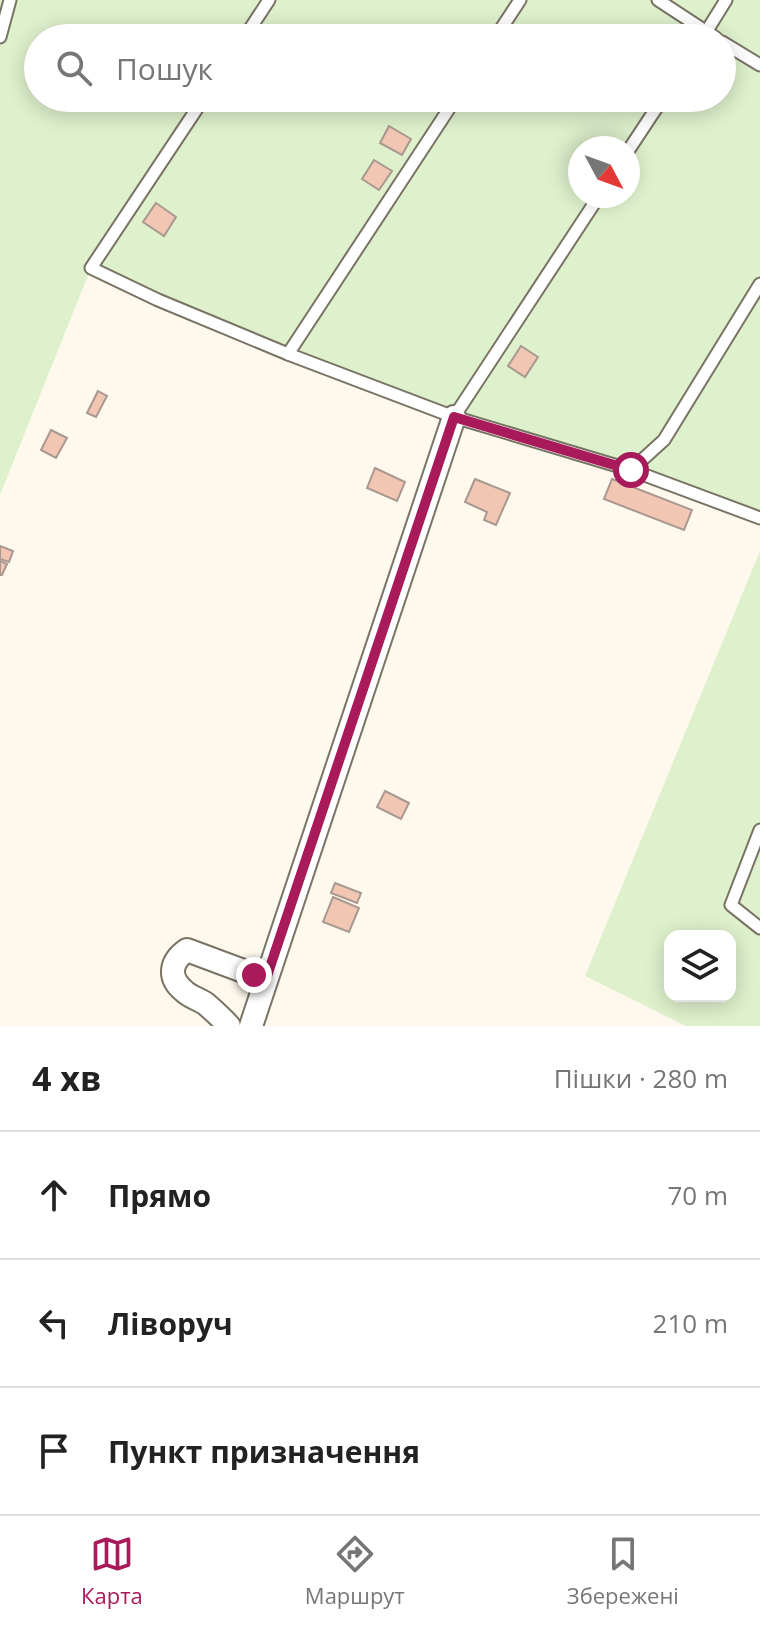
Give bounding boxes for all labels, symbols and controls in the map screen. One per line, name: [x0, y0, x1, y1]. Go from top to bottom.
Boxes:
search box: [24, 24, 736, 112]
icon: search: [52, 46, 96, 90]
text: Пошук: [116, 48, 213, 89]
north arrow: [568, 136, 640, 208]
route start: [613, 452, 649, 488]
map controls: [664, 930, 736, 1002]
button: layers: [664, 930, 736, 1002]
route end: [236, 957, 272, 993]
text: 4 хв: [32, 1055, 101, 1101]
text: Пішки · 280 m: [554, 1060, 728, 1096]
icon: ahead: [32, 1173, 76, 1217]
text: Прямо: [108, 1175, 211, 1216]
text: 70 m: [667, 1177, 728, 1213]
icon: left: [32, 1301, 76, 1345]
text: Ліворуч: [108, 1303, 233, 1344]
text: 210 m: [653, 1305, 728, 1341]
icon: arrive: [32, 1429, 76, 1473]
text: Пункт призначення: [108, 1431, 420, 1472]
tab: Карта: [81, 1532, 143, 1610]
tab: Маршрут: [305, 1532, 405, 1610]
tab: Збережені: [567, 1532, 679, 1610]

